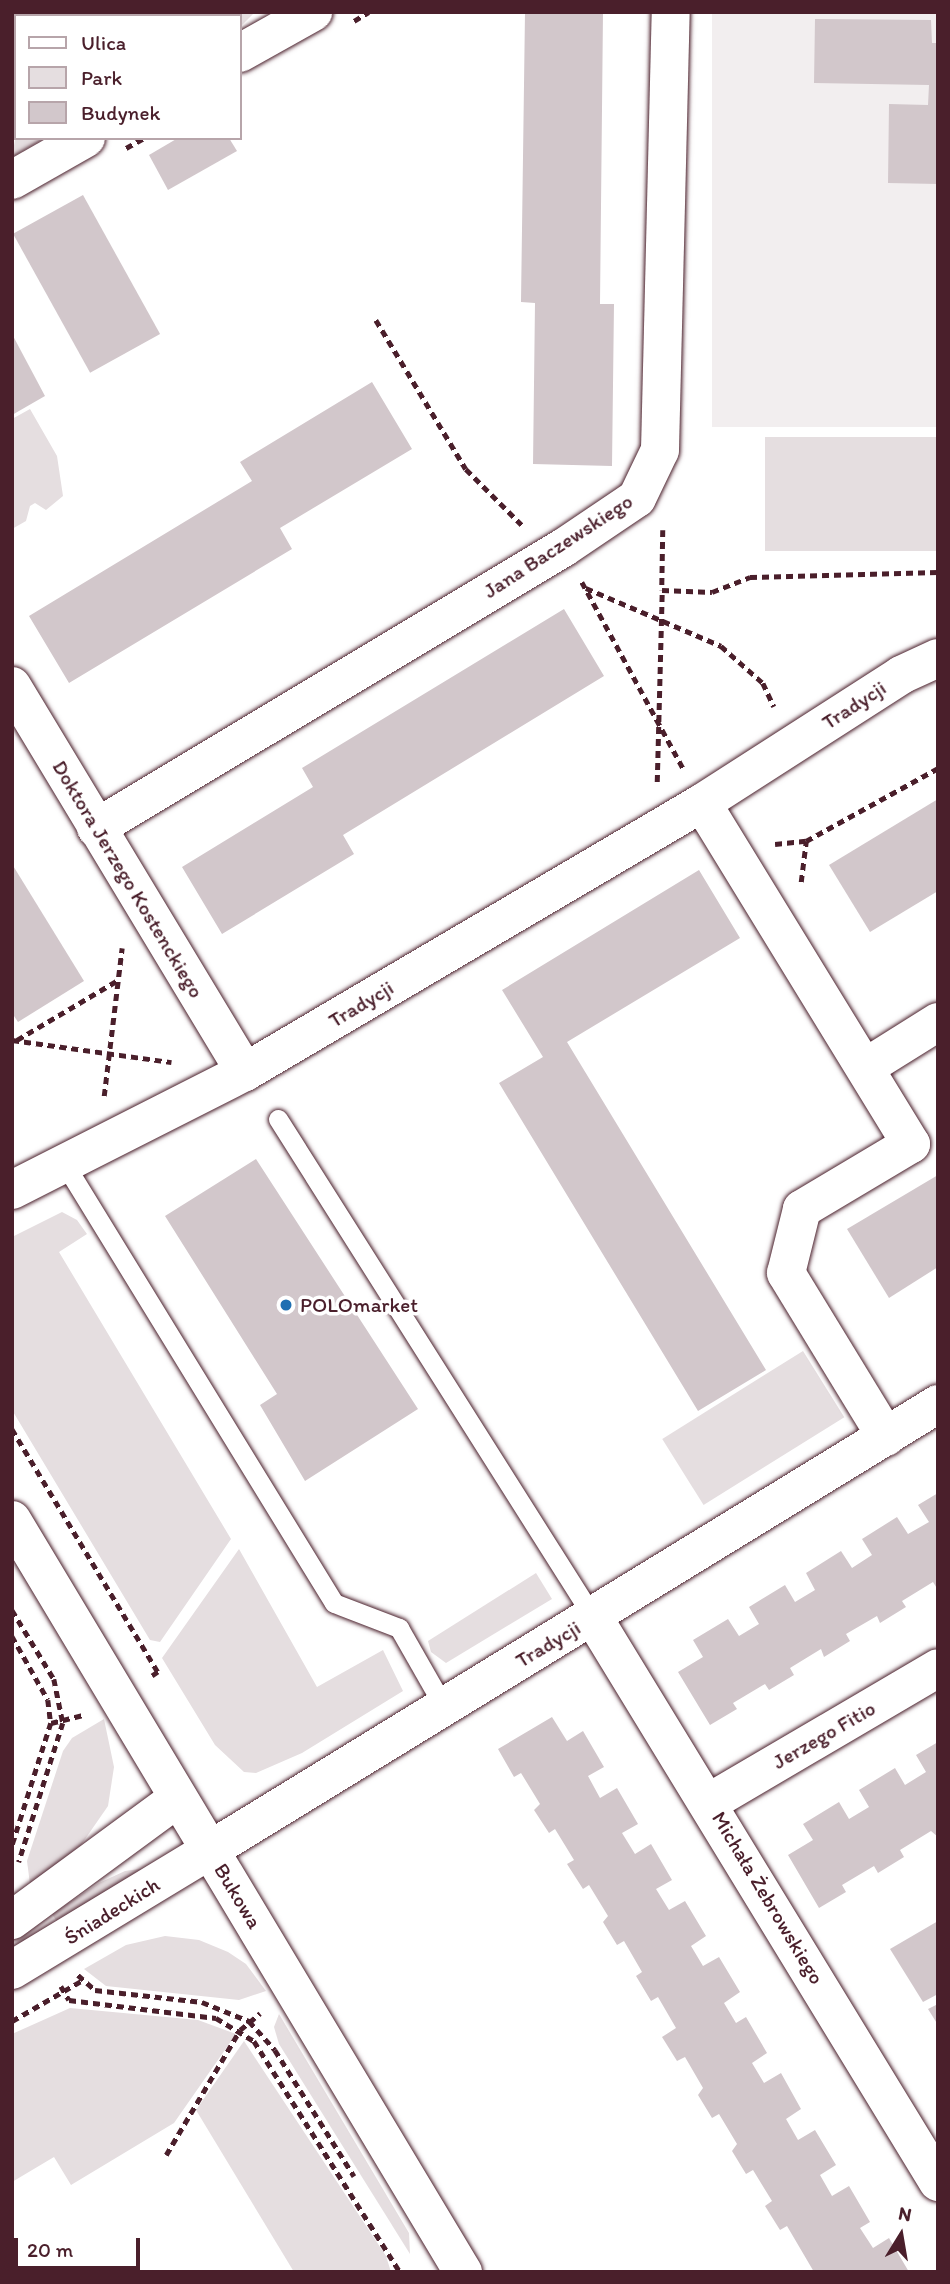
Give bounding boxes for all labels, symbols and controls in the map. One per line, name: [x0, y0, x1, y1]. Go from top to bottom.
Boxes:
legend: [14, 14, 242, 140]
text: Ulica: [81, 30, 126, 55]
text: Park: [81, 65, 122, 90]
text: Budynek: [81, 100, 160, 125]
street label: Jana Baczewskiego: [479, 488, 637, 604]
street label: Tradycji: [817, 675, 891, 735]
street label: Doktora Jerzego Kostenckiego: [47, 756, 209, 1002]
street label: Tradycji: [324, 975, 398, 1033]
place label: POLOmarket: [300, 1292, 418, 1318]
marker: POLOmarket: [278, 1297, 294, 1313]
street label: Tradycji: [511, 1615, 585, 1673]
street label: Jerzego Fitio: [768, 1695, 880, 1775]
street label: Michała Żebrowskiego: [706, 1807, 830, 1989]
street label: Bukowa: [209, 1859, 267, 1933]
street label: Śniadeckich: [60, 1872, 164, 1950]
north arrow: [866, 2200, 936, 2270]
text: N: [897, 2201, 914, 2226]
scale bar: [18, 2224, 144, 2268]
text: 20 m: [27, 2237, 73, 2262]

